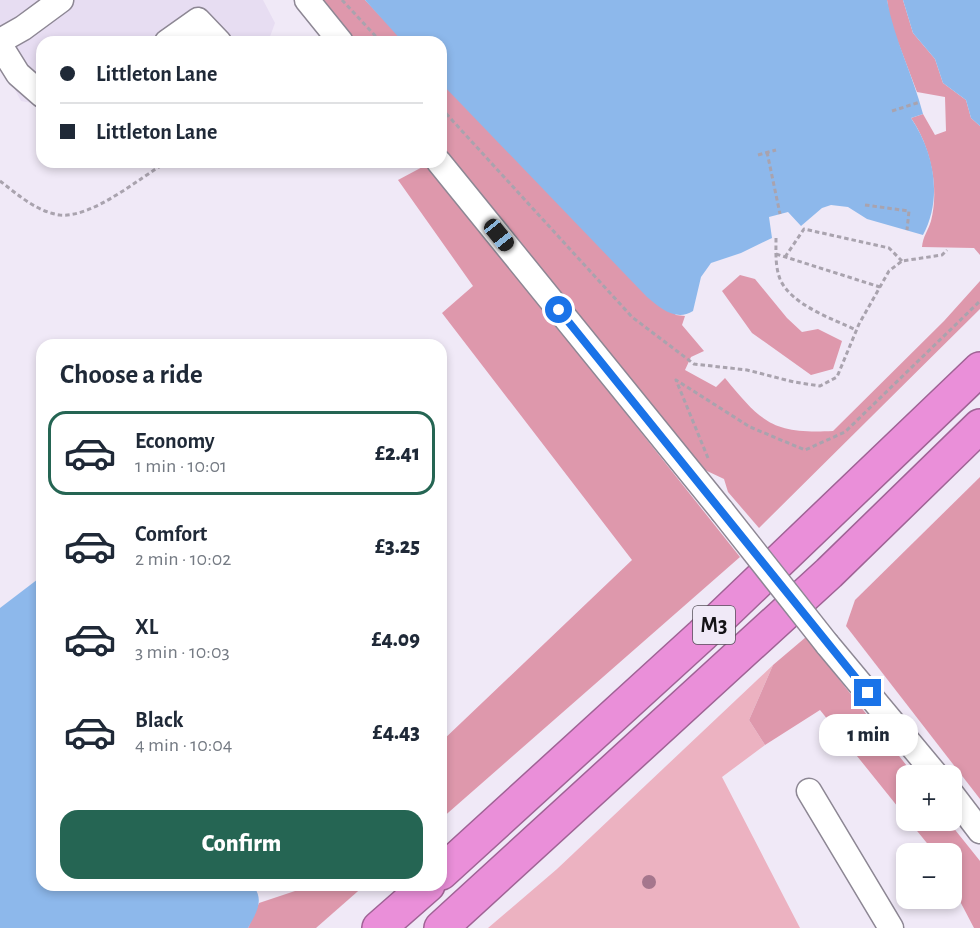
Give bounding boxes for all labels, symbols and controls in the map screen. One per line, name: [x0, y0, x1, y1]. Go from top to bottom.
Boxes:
text: Littleton Lane: [96, 63, 217, 85]
text: Littleton Lane: [96, 121, 217, 143]
car: [481, 215, 517, 255]
route start: [545, 296, 572, 323]
text: Choose a ride: [60, 361, 203, 388]
icon: car: [63, 426, 117, 480]
text: Economy: [135, 430, 215, 452]
text: £2.41: [375, 442, 420, 464]
text: 1 min · 10:01: [135, 456, 227, 476]
icon: car: [63, 519, 117, 573]
text: Comfort: [135, 523, 207, 545]
text: £3.25: [375, 535, 420, 557]
text: 2 min · 10:02: [135, 549, 231, 569]
road number: M3: [693, 606, 735, 644]
icon: car: [63, 612, 117, 666]
text: XL: [135, 616, 158, 638]
text: £4.09: [371, 628, 420, 650]
text: 3 min · 10:03: [135, 642, 230, 662]
route end: [854, 679, 881, 706]
icon: car: [63, 705, 117, 759]
text: Black: [135, 709, 183, 731]
callout: 1 min: [818, 714, 918, 756]
text: £4.43: [373, 721, 420, 743]
text: 1 min: [847, 725, 890, 745]
text: 4 min · 10:04: [135, 735, 232, 755]
map controls: [896, 765, 962, 909]
button: +: [896, 765, 962, 831]
button: Confirm: [60, 810, 423, 879]
button: −: [896, 843, 962, 909]

